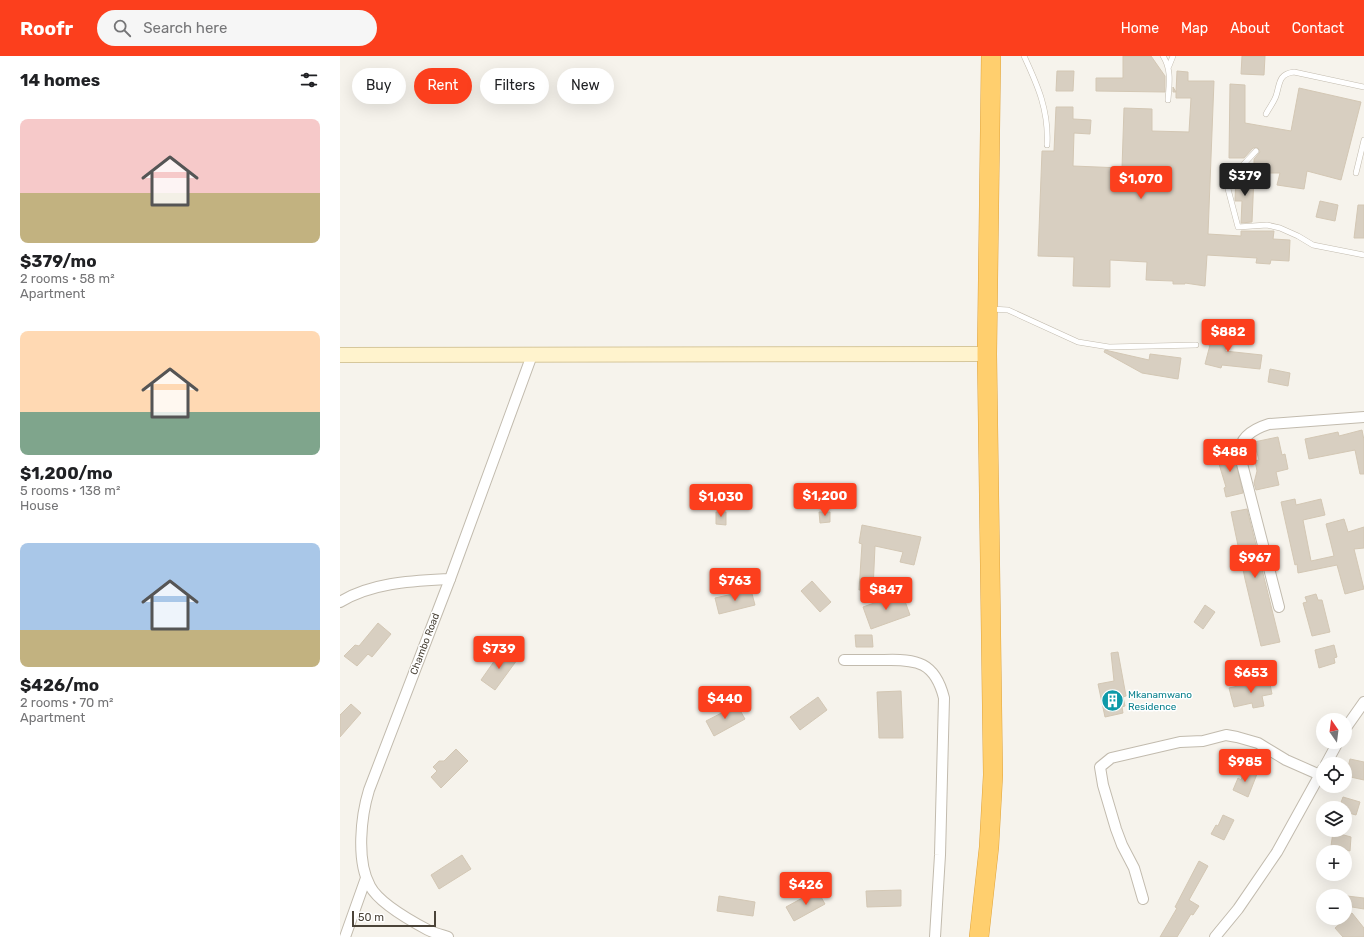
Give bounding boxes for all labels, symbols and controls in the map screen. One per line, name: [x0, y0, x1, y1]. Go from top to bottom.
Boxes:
search box: [97, 10, 377, 46]
text: Roofr: [20, 17, 73, 40]
icon: search: [111, 17, 133, 39]
text: Search here: [143, 19, 227, 37]
text: Home: [1121, 20, 1159, 37]
text: Map: [1181, 20, 1208, 37]
text: About: [1230, 20, 1270, 37]
text: Contact: [1292, 20, 1344, 37]
chip: Buy: [352, 68, 406, 104]
chip: Rent: [414, 68, 472, 104]
chip: Filters: [480, 68, 549, 104]
chip: New: [557, 68, 614, 104]
icon: filters: [298, 69, 320, 91]
text: 14 homes: [20, 70, 100, 90]
icon: home: [134, 145, 206, 217]
pin: $379: [1221, 163, 1269, 197]
pin: $1,070: [1108, 166, 1174, 200]
text: $379: [1228, 168, 1262, 183]
text: $1,070: [1119, 171, 1163, 186]
text: $379/mo: [20, 251, 97, 271]
text: 2 rooms · 58 m²: [20, 271, 115, 286]
text: Apartment: [20, 286, 85, 301]
pin: $882: [1204, 319, 1252, 353]
text: $882: [1211, 324, 1245, 339]
icon: home: [134, 357, 206, 429]
pin: $488: [1206, 439, 1254, 473]
text: $488: [1212, 444, 1248, 459]
text: $1,200/mo: [20, 463, 113, 483]
text: 5 rooms · 138 m²: [20, 483, 120, 498]
pin: $1,200: [792, 483, 858, 517]
pin: $1,030: [688, 484, 754, 518]
text: $1,200: [803, 488, 847, 503]
text: $1,030: [699, 489, 743, 504]
text: House: [20, 498, 58, 513]
pin: $967: [1231, 545, 1279, 579]
text: $967: [1239, 550, 1271, 565]
pin: $763: [711, 568, 759, 602]
icon: home: [134, 569, 206, 641]
text: $763: [719, 573, 751, 588]
pin: $847: [862, 577, 910, 611]
text: $847: [869, 582, 903, 597]
street label: Chambo Road: [408, 611, 442, 676]
pin: $739: [475, 636, 523, 670]
text: $739: [482, 641, 516, 656]
pin: $653: [1227, 660, 1275, 694]
text: $653: [1234, 665, 1268, 680]
text: $426/mo: [20, 675, 99, 695]
pin: $440: [701, 686, 749, 720]
building icon: Mkanamwano Residence: [1100, 688, 1126, 714]
place label: Mkanamwano Residence: [1128, 689, 1192, 713]
text: $440: [707, 691, 743, 706]
text: 2 rooms · 70 m²: [20, 695, 114, 710]
text: Apartment: [20, 710, 85, 725]
north arrow: [1316, 713, 1352, 749]
map controls: [1316, 713, 1352, 925]
pin: $985: [1221, 749, 1269, 783]
text: $985: [1228, 754, 1262, 769]
button: locate: [1316, 757, 1352, 793]
button: layers: [1316, 801, 1352, 837]
button: +: [1316, 845, 1352, 881]
pin: $426: [782, 872, 830, 906]
text: $426: [789, 877, 823, 892]
button: −: [1316, 889, 1352, 925]
scale bar: [352, 909, 436, 928]
text: 50 m: [358, 911, 384, 924]

